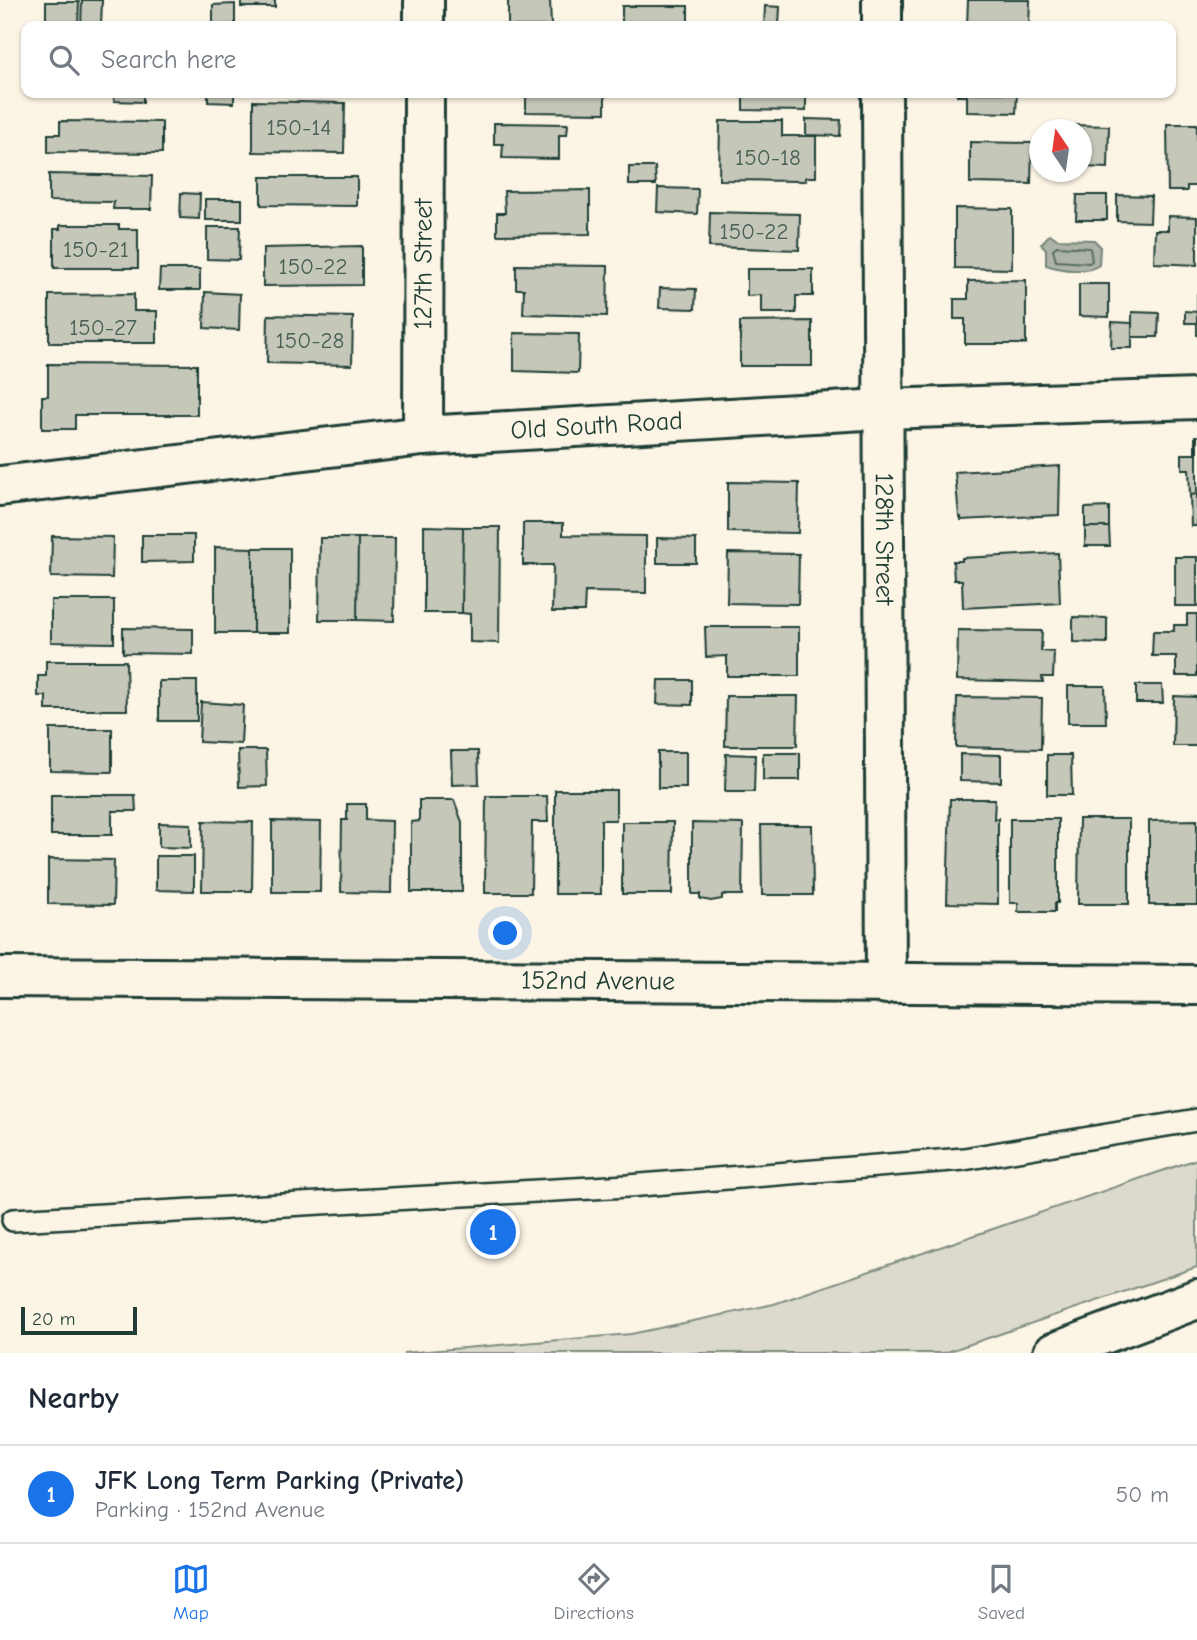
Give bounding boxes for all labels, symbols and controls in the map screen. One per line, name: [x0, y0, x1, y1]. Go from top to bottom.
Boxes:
search box: [21, 21, 1176, 98]
icon: search: [45, 41, 83, 79]
text: Search here: [101, 45, 236, 75]
house number: 150-14: [266, 114, 332, 141]
north arrow: [1029, 119, 1092, 182]
house number: 150-18: [735, 144, 801, 171]
street label: 127th Street: [408, 197, 439, 330]
house number: 150-22: [720, 218, 788, 245]
house number: 150-21: [63, 236, 129, 263]
house number: 150-22: [279, 253, 347, 280]
house number: 150-27: [69, 314, 137, 341]
house number: 150-28: [276, 327, 344, 354]
street label: Old South Road: [510, 406, 684, 446]
street label: 128th Street: [869, 473, 899, 607]
your location: [488, 916, 522, 950]
street label: 152nd Avenue: [521, 965, 675, 997]
pin: 1: [470, 1206, 516, 1258]
scale bar: [21, 1304, 136, 1336]
text: 20 m: [32, 1308, 76, 1330]
text: Nearby: [28, 1381, 119, 1416]
text: JFK Long Term Parking (Private): [95, 1466, 464, 1496]
text: 1: [46, 1481, 56, 1508]
text: 50 m: [1116, 1481, 1169, 1508]
text: Parking · 152nd Avenue: [95, 1496, 325, 1523]
tab: Map: [172, 1560, 210, 1624]
tab: Directions: [554, 1560, 634, 1624]
tab: Saved: [978, 1560, 1025, 1624]

